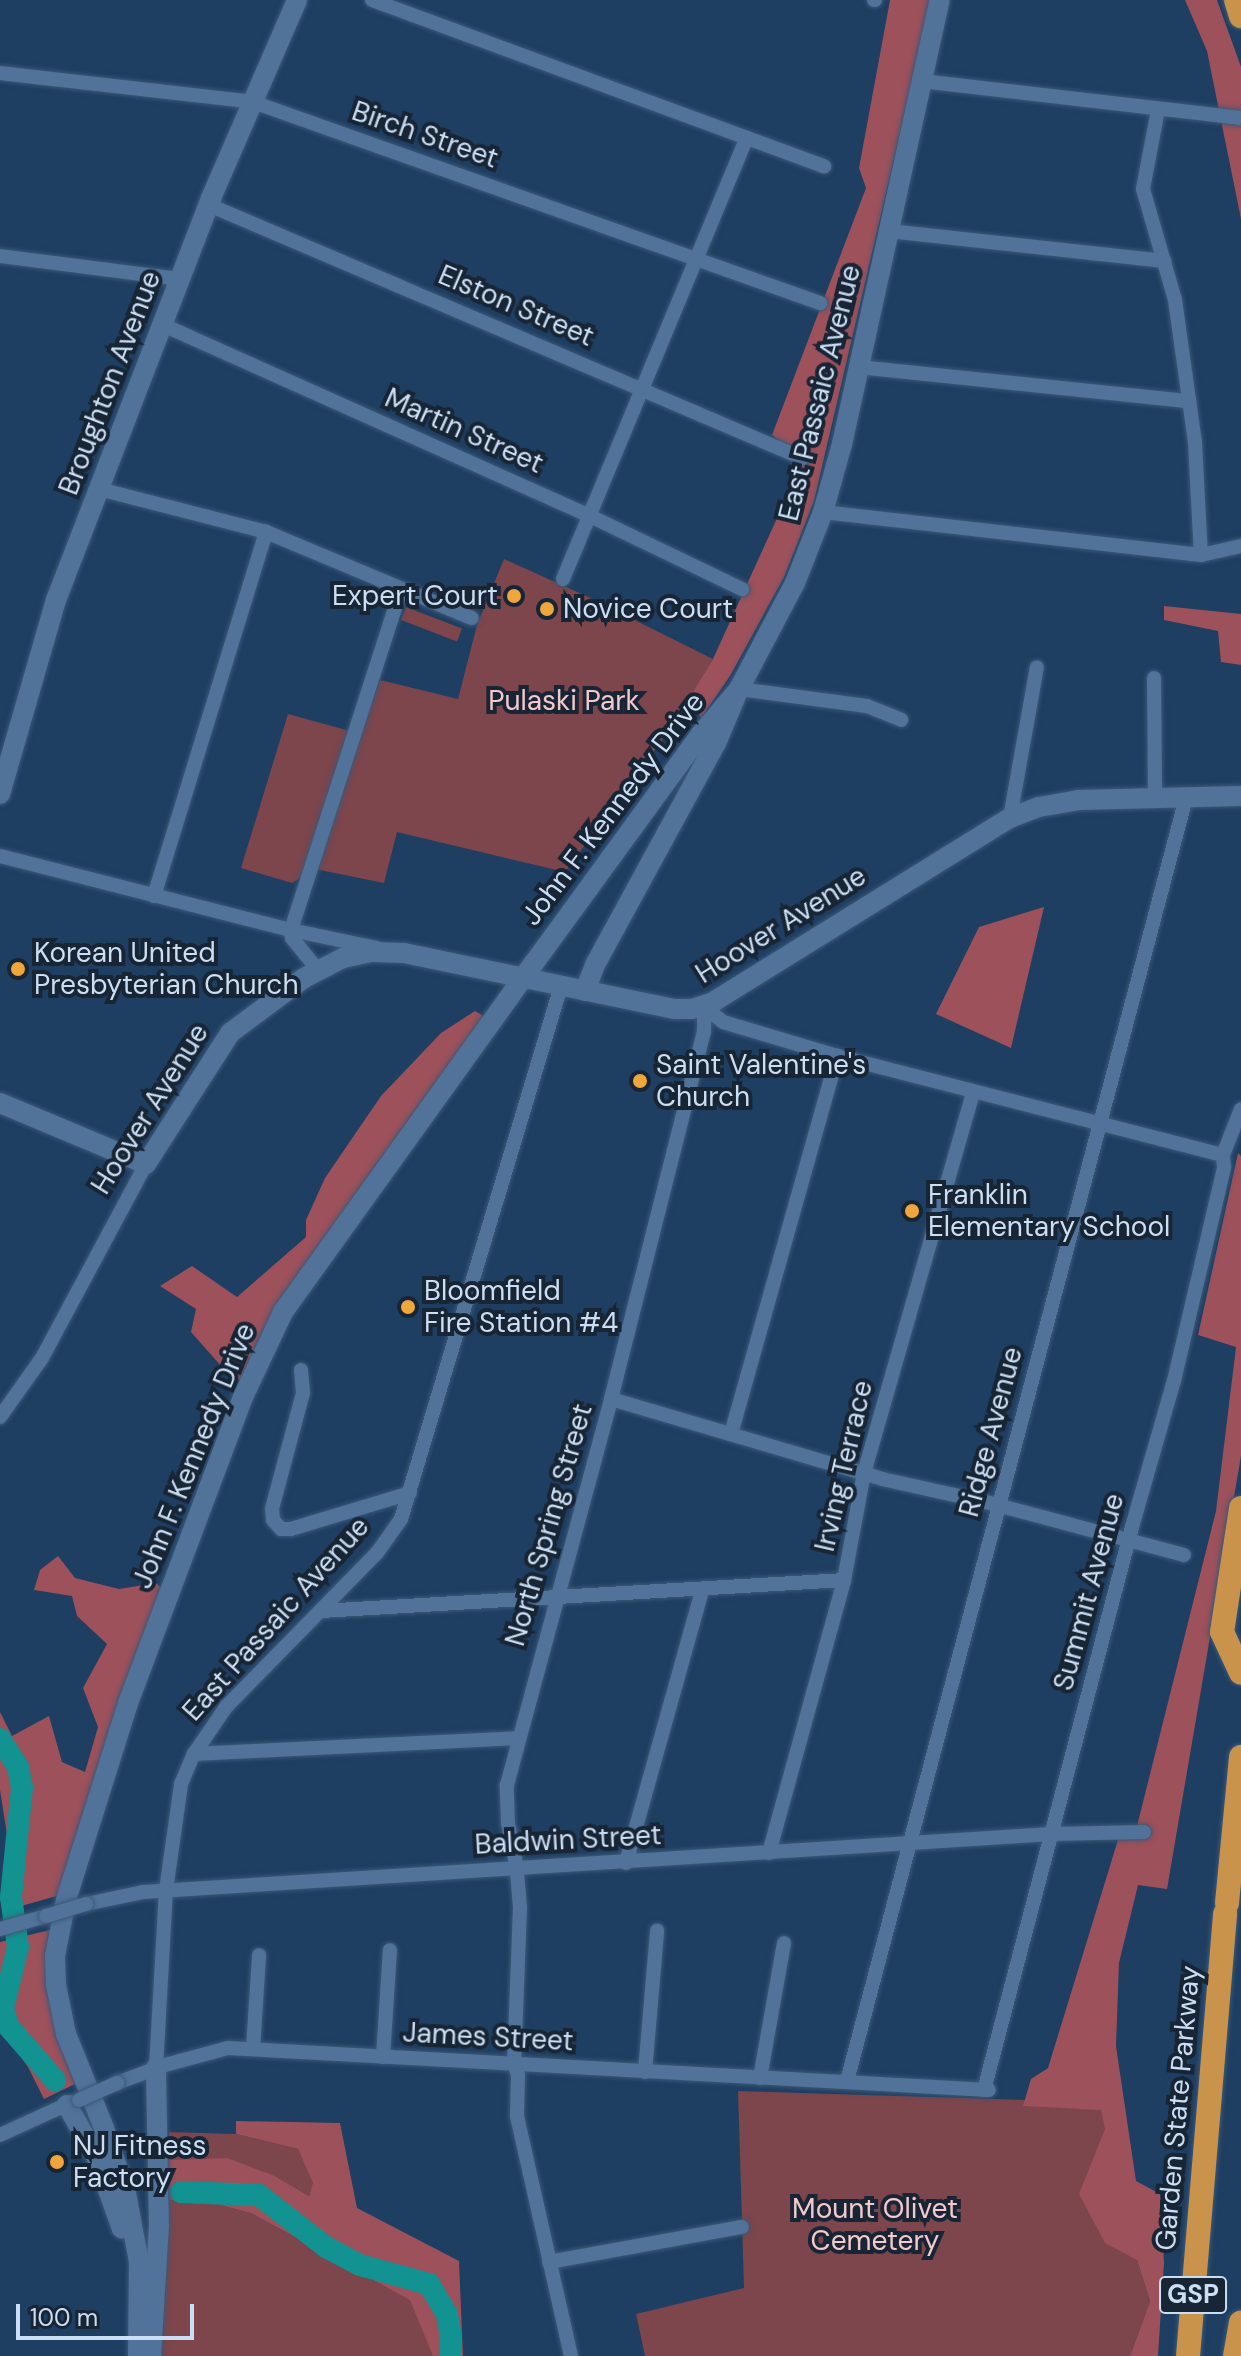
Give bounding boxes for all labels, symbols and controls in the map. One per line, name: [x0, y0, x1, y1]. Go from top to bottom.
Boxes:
street label: Birch Street: [348, 94, 502, 176]
street label: Elston Street: [433, 258, 599, 354]
street label: East Passaic Avenue: [772, 262, 868, 524]
street label: Broughton Avenue: [52, 266, 168, 500]
street label: Martin Street: [380, 381, 548, 481]
place label: Expert Court: [332, 579, 498, 613]
marker: Expert Court: [505, 587, 523, 605]
place label: Novice Court: [563, 592, 733, 626]
marker: Novice Court: [538, 600, 556, 618]
park label: Pulaski Park: [488, 684, 640, 718]
street label: John F. Kennedy Drive: [514, 686, 712, 932]
street label: Hoover Avenue: [690, 859, 872, 991]
place label: Korean United Presbyterian Church: [34, 936, 298, 1002]
marker: Korean United Presbyterian Church: [9, 960, 27, 978]
street label: Hoover Avenue: [84, 1018, 216, 1200]
place label: Saint Valentine's Church: [656, 1048, 866, 1114]
marker: Saint Valentine's Church: [631, 1072, 649, 1090]
place label: Franklin Elementary School: [928, 1178, 1170, 1244]
marker: Franklin Elementary School: [903, 1202, 921, 1220]
place label: Bloomfield Fire Station #4: [424, 1274, 618, 1340]
marker: Bloomfield Fire Station #4: [399, 1298, 417, 1316]
street label: John F. Kennedy Drive: [125, 1319, 263, 1593]
street label: Ridge Avenue: [952, 1343, 1030, 1521]
street label: Irving Terrace: [808, 1377, 880, 1555]
street label: North Spring Street: [498, 1400, 600, 1650]
street label: Summit Avenue: [1047, 1490, 1131, 1694]
street label: East Passaic Avenue: [176, 1510, 376, 1728]
street label: Baldwin Street: [474, 1818, 662, 1862]
street label: Garden State Parkway: [1149, 1964, 1207, 2252]
street label: James Street: [402, 2016, 574, 2058]
place label: NJ Fitness Factory: [73, 2129, 207, 2195]
marker: NJ Fitness Factory: [48, 2153, 66, 2171]
park label: Mount Olivet Cemetery: [792, 2192, 958, 2258]
road number: GSP: [1159, 2273, 1227, 2317]
scale bar: [20, 2288, 198, 2338]
text: 100 m: [30, 2302, 98, 2333]

